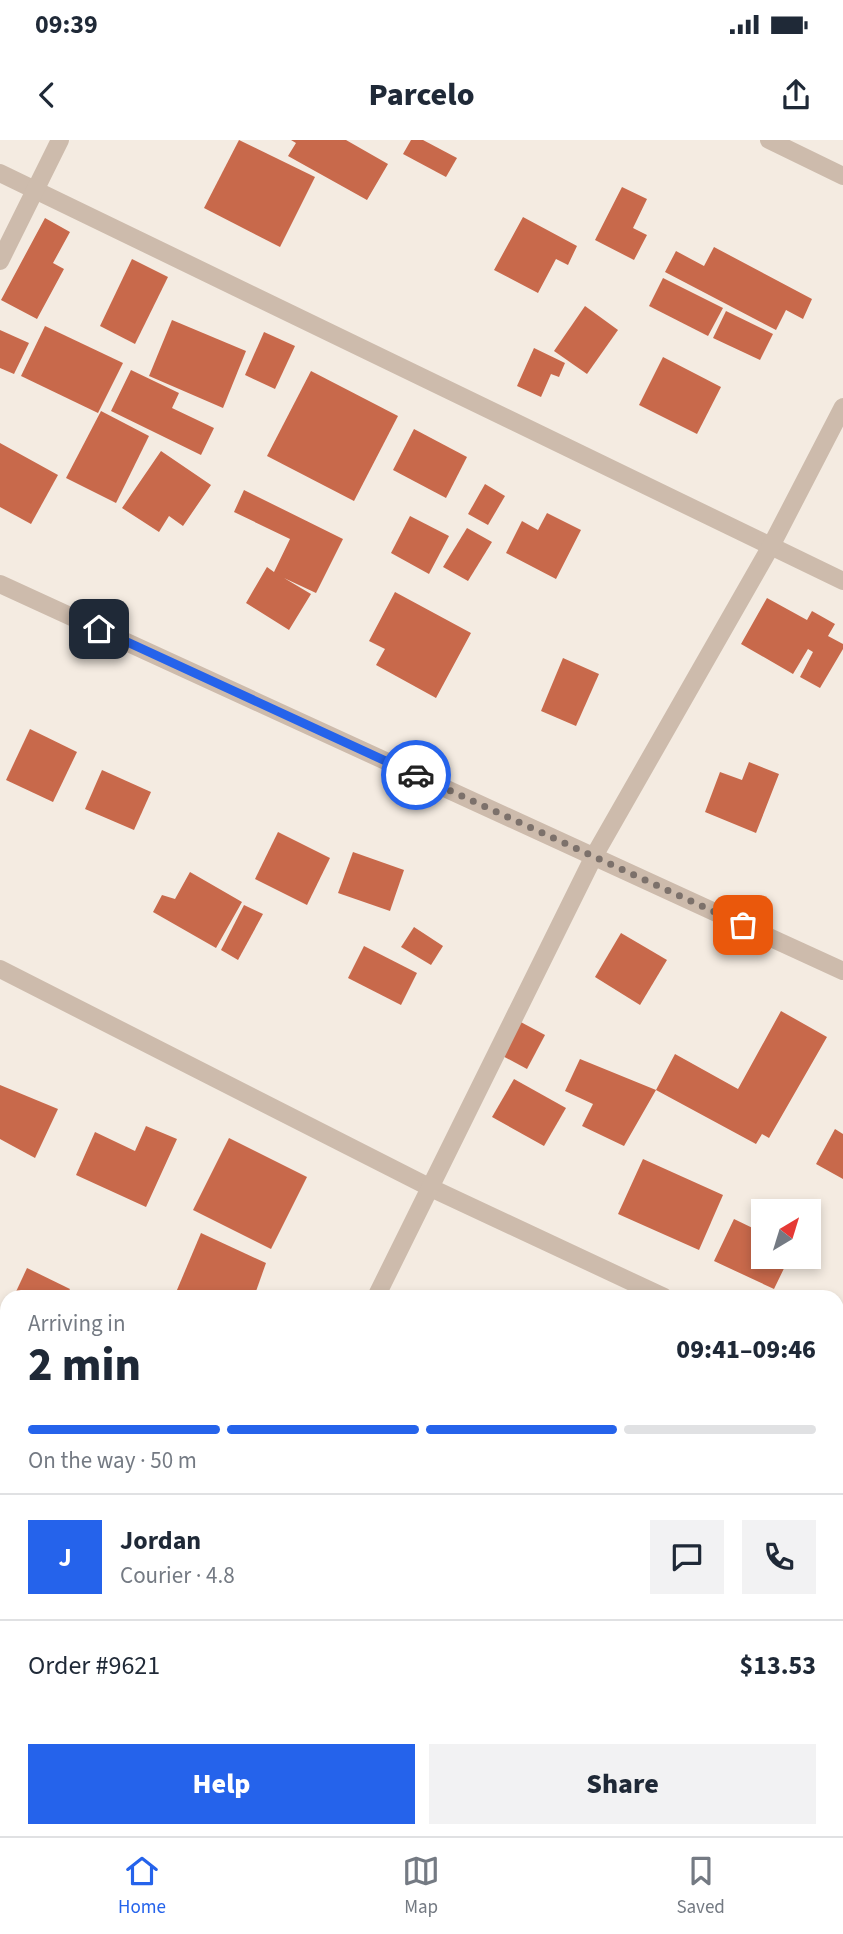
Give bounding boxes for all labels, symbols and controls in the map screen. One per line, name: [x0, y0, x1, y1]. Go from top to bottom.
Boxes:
text: 09:39: [35, 6, 98, 43]
text: Parcelo: [368, 72, 475, 118]
icon: back: [28, 76, 66, 114]
icon: share: [777, 76, 815, 114]
pin: [69, 599, 129, 659]
icon: home: [80, 610, 118, 648]
courier: [381, 740, 451, 810]
icon: car: [397, 756, 435, 794]
pin: [713, 895, 773, 955]
icon: bag: [724, 906, 762, 944]
north arrow: [751, 1199, 821, 1269]
map controls: [751, 1199, 821, 1269]
text: Arriving in: [28, 1307, 126, 1340]
text: 09:41–09:46: [676, 1331, 816, 1368]
text: 2 min: [28, 1333, 141, 1398]
text: On the way · 50 m: [28, 1444, 197, 1477]
button: chat: [650, 1520, 724, 1594]
button: phone: [742, 1520, 816, 1594]
text: Jordan: [120, 1522, 201, 1559]
text: J: [58, 1539, 72, 1576]
text: Courier · 4.8: [120, 1559, 235, 1592]
text: Order #9621: [28, 1647, 160, 1684]
text: $13.53: [740, 1647, 816, 1684]
button: Help: [28, 1744, 415, 1824]
button: Share: [429, 1744, 816, 1824]
tab: Home: [118, 1852, 166, 1921]
tab: Map: [402, 1852, 440, 1921]
tab: Saved: [676, 1852, 725, 1921]

